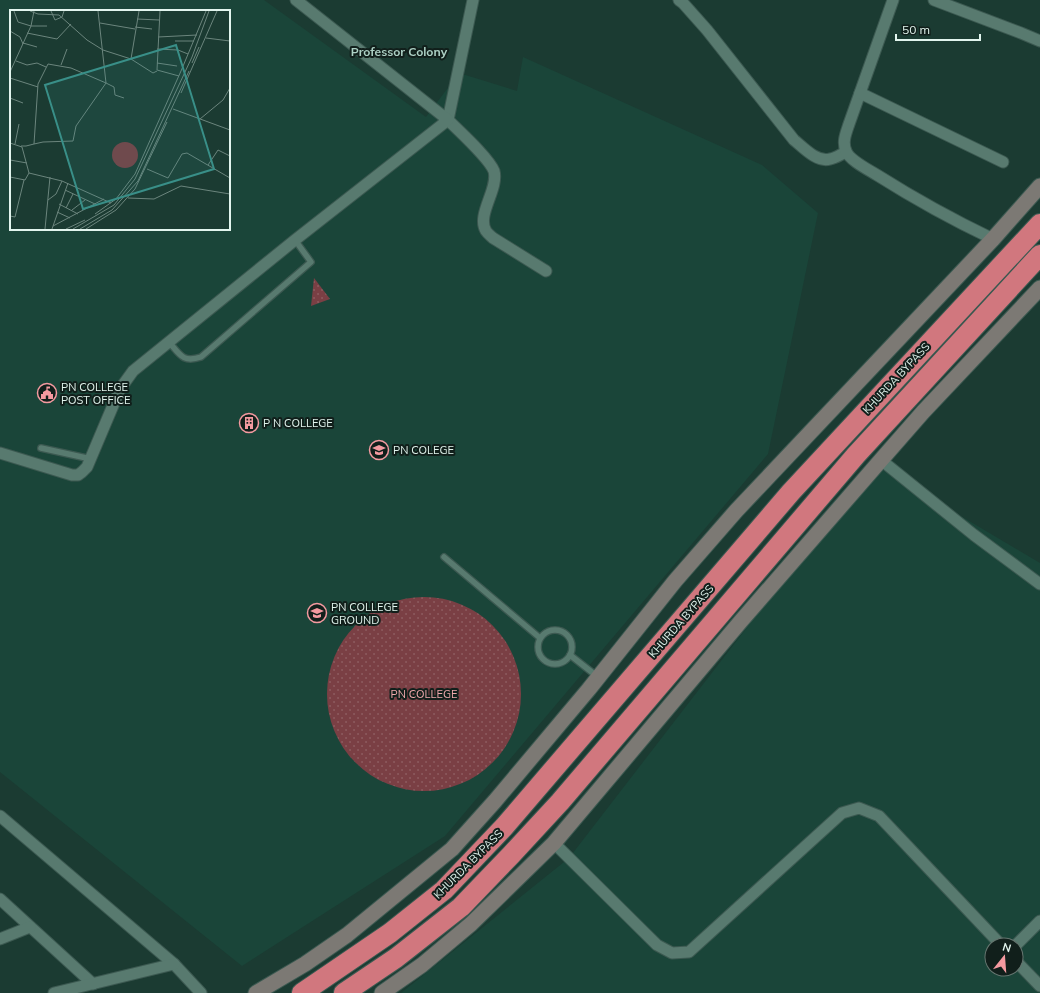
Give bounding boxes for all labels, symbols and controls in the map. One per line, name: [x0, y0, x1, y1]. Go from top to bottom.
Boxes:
inset map: [10, 10, 230, 230]
scale bar: [896, 16, 980, 42]
text: 50 m: [902, 22, 930, 37]
district label: Professor Colony: [351, 44, 448, 59]
street label: KHURDA BYPASS: [859, 339, 933, 417]
place label: PN COLLEGE POST OFFICE: [61, 380, 130, 407]
public building icon: PN COLLEGE POST OFFICE: [36, 382, 58, 404]
building icon: P N COLLEGE: [238, 412, 260, 434]
place label: P N COLLEGE: [263, 416, 333, 430]
school or university icon: PN COLEGE: [368, 439, 390, 461]
place label: PN COLEGE: [393, 443, 454, 457]
street label: KHURDA BYPASS: [645, 581, 717, 660]
place label: PN COLLEGE GROUND: [331, 600, 398, 627]
school or university icon: PN COLLEGE GROUND: [306, 602, 328, 624]
park label: PN COLLEGE: [391, 687, 457, 701]
street label: KHURDA BYPASS: [430, 826, 506, 902]
north arrow: [984, 937, 1024, 977]
text: N: [1001, 940, 1013, 955]

